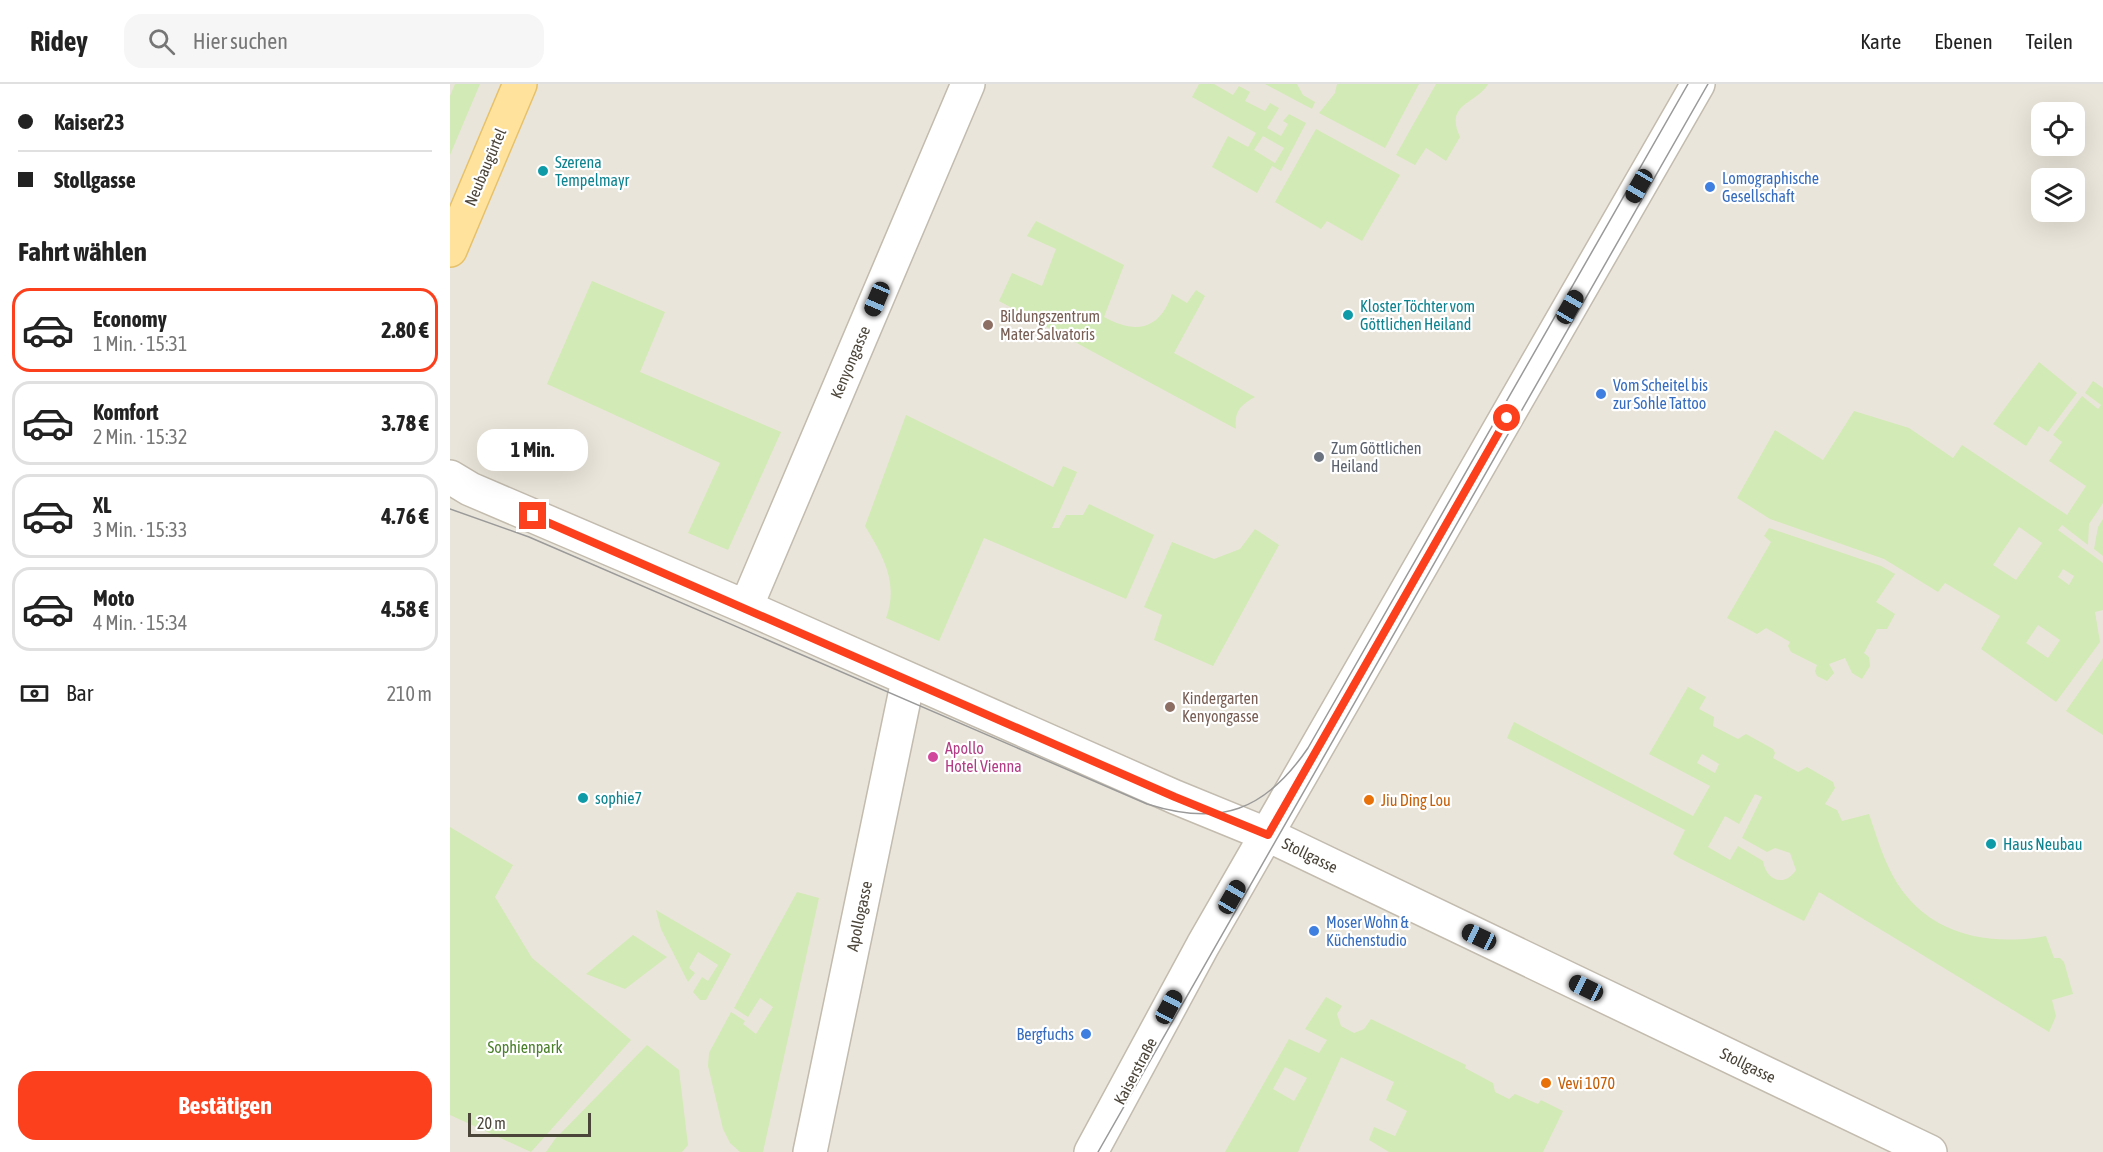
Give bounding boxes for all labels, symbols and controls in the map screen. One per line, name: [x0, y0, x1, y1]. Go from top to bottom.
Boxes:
search box: [124, 14, 544, 68]
text: Ridey: [30, 25, 88, 57]
icon: search: [145, 25, 178, 58]
text: Hier suchen: [193, 28, 288, 54]
text: Karte: [1860, 29, 1901, 53]
text: Ebenen: [1934, 29, 1993, 53]
text: Teilen: [2026, 29, 2073, 53]
map controls: [2031, 102, 2085, 222]
button: locate: [2031, 102, 2085, 156]
text: Kaiser23: [54, 109, 125, 135]
street label: Neubaugürtel: [461, 125, 511, 209]
place label: Szerena Tempelmayr: [555, 153, 629, 190]
marker: Szerena Tempelmayr: [536, 164, 550, 178]
car: [1622, 166, 1656, 206]
text: Stollgasse: [54, 167, 136, 193]
button: layers: [2031, 168, 2085, 222]
place label: Lomographische Gesellschaft: [1722, 169, 1819, 205]
marker: Lomographische Gesellschaft: [1703, 180, 1717, 194]
text: Fahrt wählen: [18, 236, 147, 267]
car: [862, 279, 892, 319]
car: [1553, 287, 1587, 327]
place label: Kloster Töchter vom Göttlichen Heiland: [1360, 297, 1475, 333]
icon: car: [21, 303, 75, 357]
text: Economy: [93, 306, 167, 332]
place label: Bildungszentrum Mater Salvatoris: [1000, 307, 1100, 343]
marker: Kloster Töchter vom Göttlichen Heiland: [1341, 308, 1355, 322]
text: 2.80 €: [381, 317, 429, 343]
marker: Bildungszentrum Mater Salvatoris: [981, 318, 995, 332]
street label: Kenyongasse: [827, 323, 874, 401]
text: 1 Min. · 15:31: [93, 332, 187, 355]
place label: Vom Scheitel bis zur Sohle Tattoo: [1613, 376, 1708, 412]
marker: Vom Scheitel bis zur Sohle Tattoo: [1594, 387, 1608, 401]
icon: car: [21, 396, 75, 450]
text: Komfort: [93, 399, 159, 425]
route start: [1493, 404, 1520, 431]
text: 3.78 €: [381, 410, 429, 436]
text: 2 Min. · 15:32: [93, 425, 187, 448]
callout: 1 Min.: [478, 429, 588, 471]
text: 1 Min.: [511, 438, 554, 461]
place label: Zum Göttlichen Heiland: [1331, 439, 1421, 475]
marker: Zum Göttlichen Heiland: [1312, 450, 1326, 464]
icon: car: [21, 489, 75, 543]
text: XL: [93, 492, 111, 518]
route end: [519, 502, 546, 529]
text: 4.76 €: [381, 503, 429, 529]
text: 3 Min. · 15:33: [93, 518, 187, 541]
icon: car: [21, 582, 75, 636]
text: Moto: [93, 585, 135, 611]
text: 4.58 €: [381, 596, 429, 622]
text: 4 Min. · 15:34: [93, 611, 187, 634]
icon: cash: [18, 677, 51, 710]
text: Bar: [66, 680, 93, 706]
text: 210 m: [387, 682, 432, 705]
place label: Kindergarten Kenyongasse: [1182, 689, 1259, 726]
marker: Kindergarten Kenyongasse: [1163, 700, 1177, 714]
place label: Apollo Hotel Vienna: [945, 739, 1022, 775]
marker: Apollo Hotel Vienna: [926, 750, 940, 764]
place label: sophie7: [595, 789, 642, 808]
marker: sophie7: [576, 791, 590, 805]
place label: Jiu Ding Lou: [1381, 791, 1451, 810]
marker: Jiu Ding Lou: [1362, 793, 1376, 807]
street label: Stollgasse: [1279, 834, 1341, 877]
place label: Haus Neubau: [2003, 835, 2083, 853]
marker: Haus Neubau: [1984, 837, 1998, 851]
car: [1215, 877, 1249, 917]
street label: Apollogasse: [843, 879, 876, 953]
place label: Moser Wohn & Küchenstudio: [1326, 913, 1409, 949]
car: [1459, 921, 1499, 953]
marker: Moser Wohn & Küchenstudio: [1307, 924, 1321, 938]
car: [1566, 972, 1606, 1004]
car: [1153, 987, 1185, 1027]
place label: Bergfuchs: [1017, 1025, 1074, 1044]
marker: Bergfuchs: [1079, 1027, 1093, 1041]
street label: Kaiserstraße: [1110, 1034, 1160, 1108]
park label: Sophienpark: [487, 1038, 563, 1057]
street label: Stollgasse: [1717, 1044, 1779, 1087]
button: Bestätigen: [18, 1071, 432, 1140]
place label: Vevi 1070: [1558, 1074, 1615, 1092]
marker: Vevi 1070: [1539, 1076, 1553, 1090]
scale bar: [468, 1110, 591, 1138]
text: 20 m: [477, 1114, 506, 1132]

